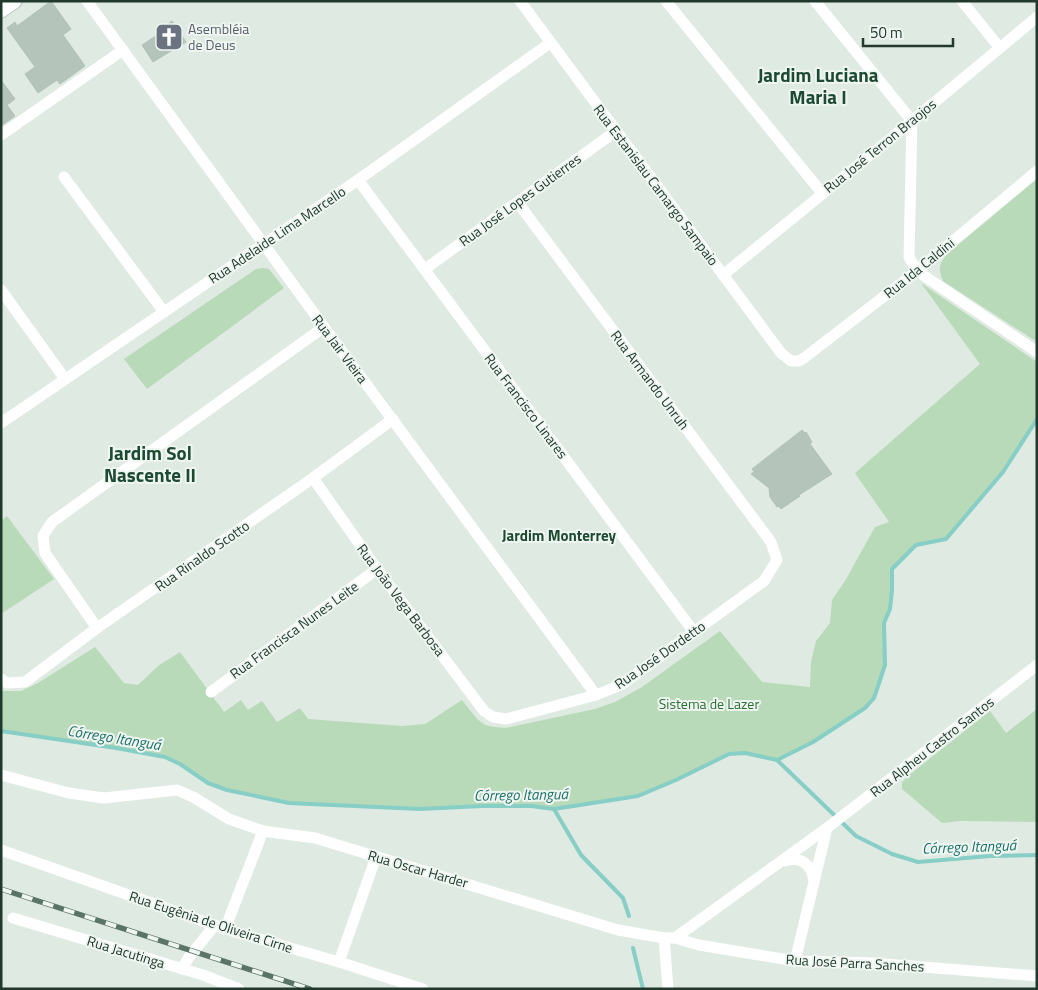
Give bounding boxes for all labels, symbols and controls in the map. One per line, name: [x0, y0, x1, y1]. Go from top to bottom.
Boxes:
scale bar: [863, 15, 953, 47]
place label: Asembléia de Deus: [188, 18, 249, 55]
text: 50 m: [870, 21, 903, 44]
church icon: Asembléia de Deus: [154, 22, 184, 52]
district label: Jardim Luciana Maria I: [758, 60, 879, 111]
street label: Rua José Terron Braojos: [819, 93, 941, 198]
street label: Rua Estanislau Camargo Sampaio: [589, 100, 724, 270]
street label: Rua José Lopes Gutierres: [454, 148, 585, 251]
street label: Rua Adelaide Lima Marcello: [204, 181, 350, 289]
street label: Rua Ida Caldini: [879, 232, 959, 303]
street label: Rua Jair Vieira: [308, 310, 373, 388]
street label: Rua Armando Unruh: [606, 326, 695, 434]
street label: Rua Francisco Linares: [480, 349, 573, 463]
district label: Jardim Sol Nascente II: [104, 438, 196, 489]
street label: Rua Rinaldo Scotto: [150, 515, 253, 596]
district label: Jardim Monterrey: [502, 524, 617, 547]
street label: Rua João Vega Barbosa: [352, 539, 451, 660]
street label: Rua Francisca Nunes Leite: [225, 576, 362, 683]
street label: Rua José Dordetto: [610, 615, 710, 694]
street label: Rua Alpheu Castro Santos: [865, 691, 998, 802]
park label: Sistema de Lazer: [659, 693, 759, 714]
water label: Córrego Itanguá: [66, 719, 164, 756]
water label: Córrego Itanguá: [474, 782, 570, 807]
water label: Córrego Itanguá: [922, 833, 1018, 860]
street label: Rua Oscar Harder: [366, 844, 471, 893]
street label: Rua Eugênia de Oliveira Cirne: [127, 885, 296, 958]
street label: Rua Jacutinga: [85, 930, 168, 973]
street label: Rua José Parra Sanches: [785, 948, 925, 977]

